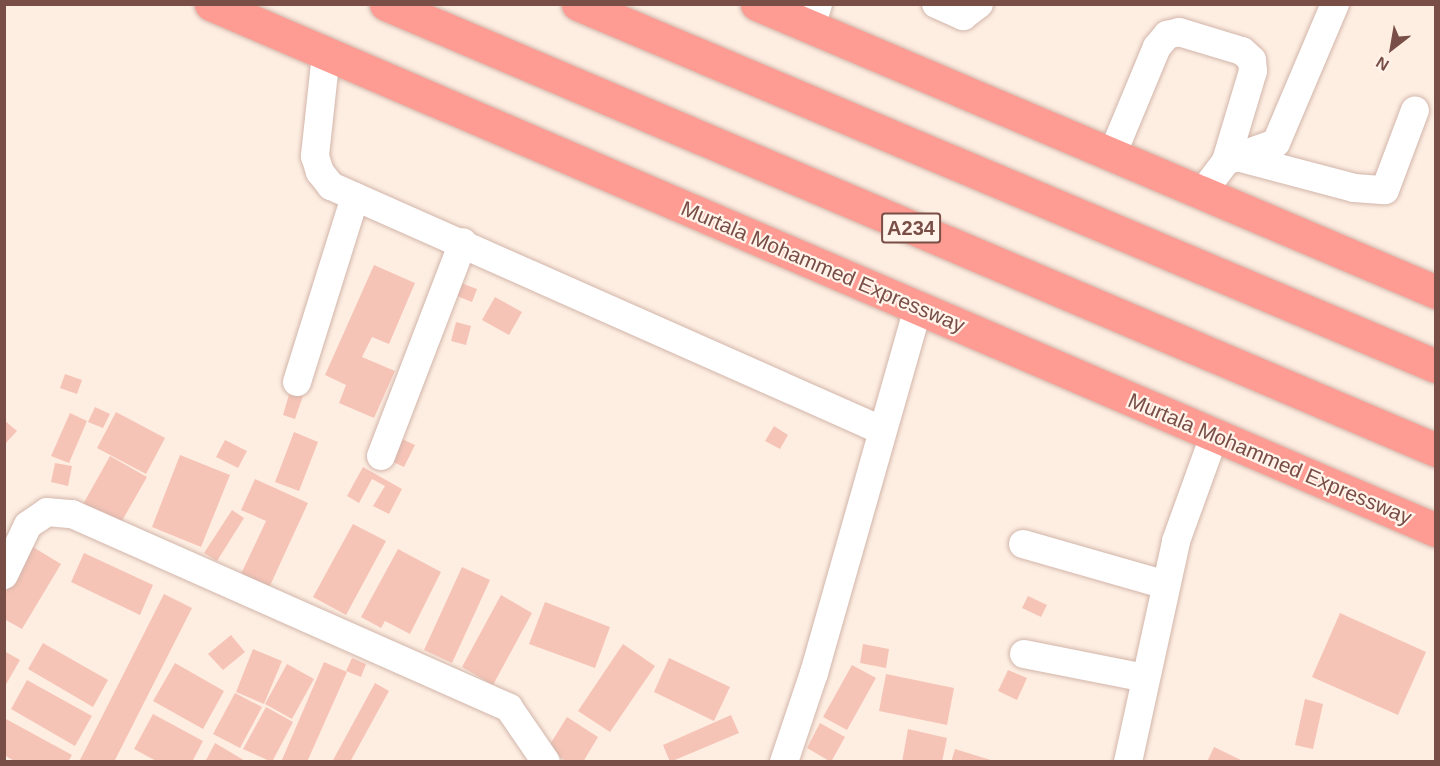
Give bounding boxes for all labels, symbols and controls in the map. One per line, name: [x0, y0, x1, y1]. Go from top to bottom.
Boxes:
north arrow: [1362, 18, 1422, 78]
text: N: [1373, 54, 1392, 74]
street label: Murtala Mohammed Expressway: [677, 196, 969, 338]
road number: A234: [881, 211, 941, 245]
street label: Murtala Mohammed Expressway: [1124, 388, 1416, 530]

